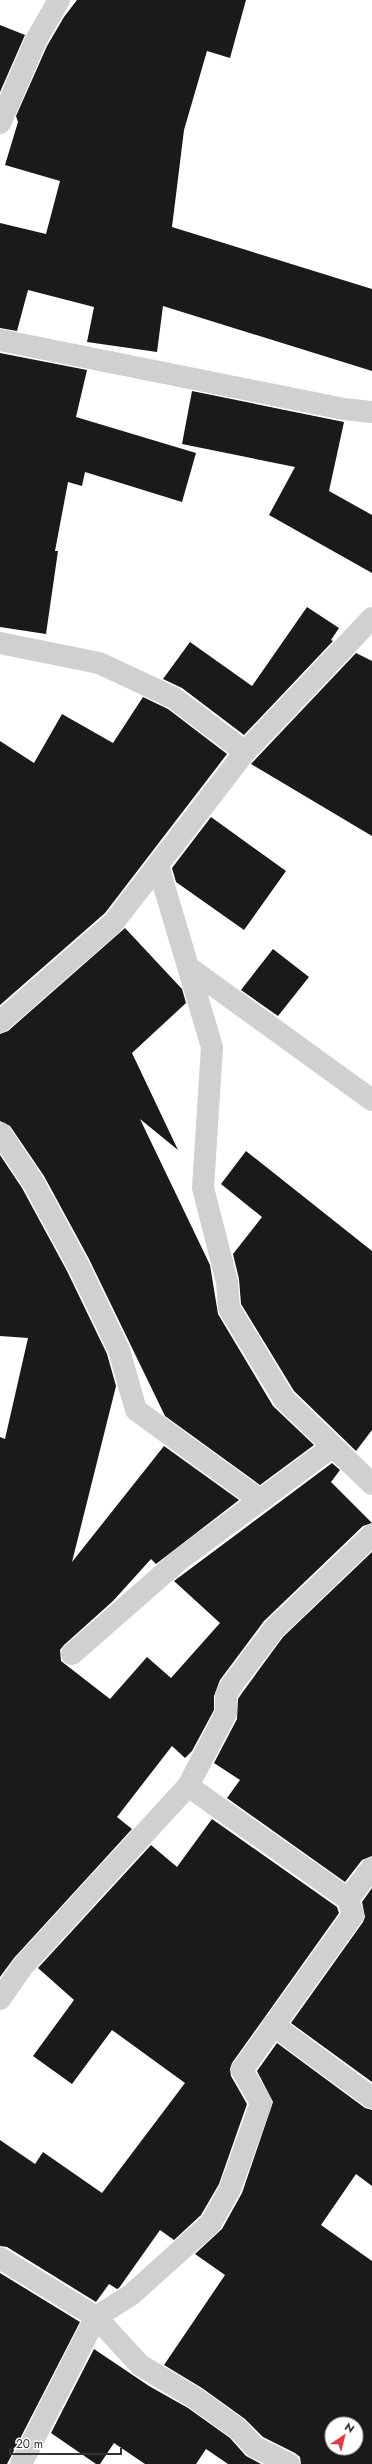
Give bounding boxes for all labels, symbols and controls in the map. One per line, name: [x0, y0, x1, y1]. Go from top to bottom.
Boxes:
north arrow: [324, 2416, 364, 2456]
text: N: [342, 2419, 358, 2437]
scale bar: [10, 2430, 121, 2456]
text: 20 m: [16, 2435, 43, 2453]

